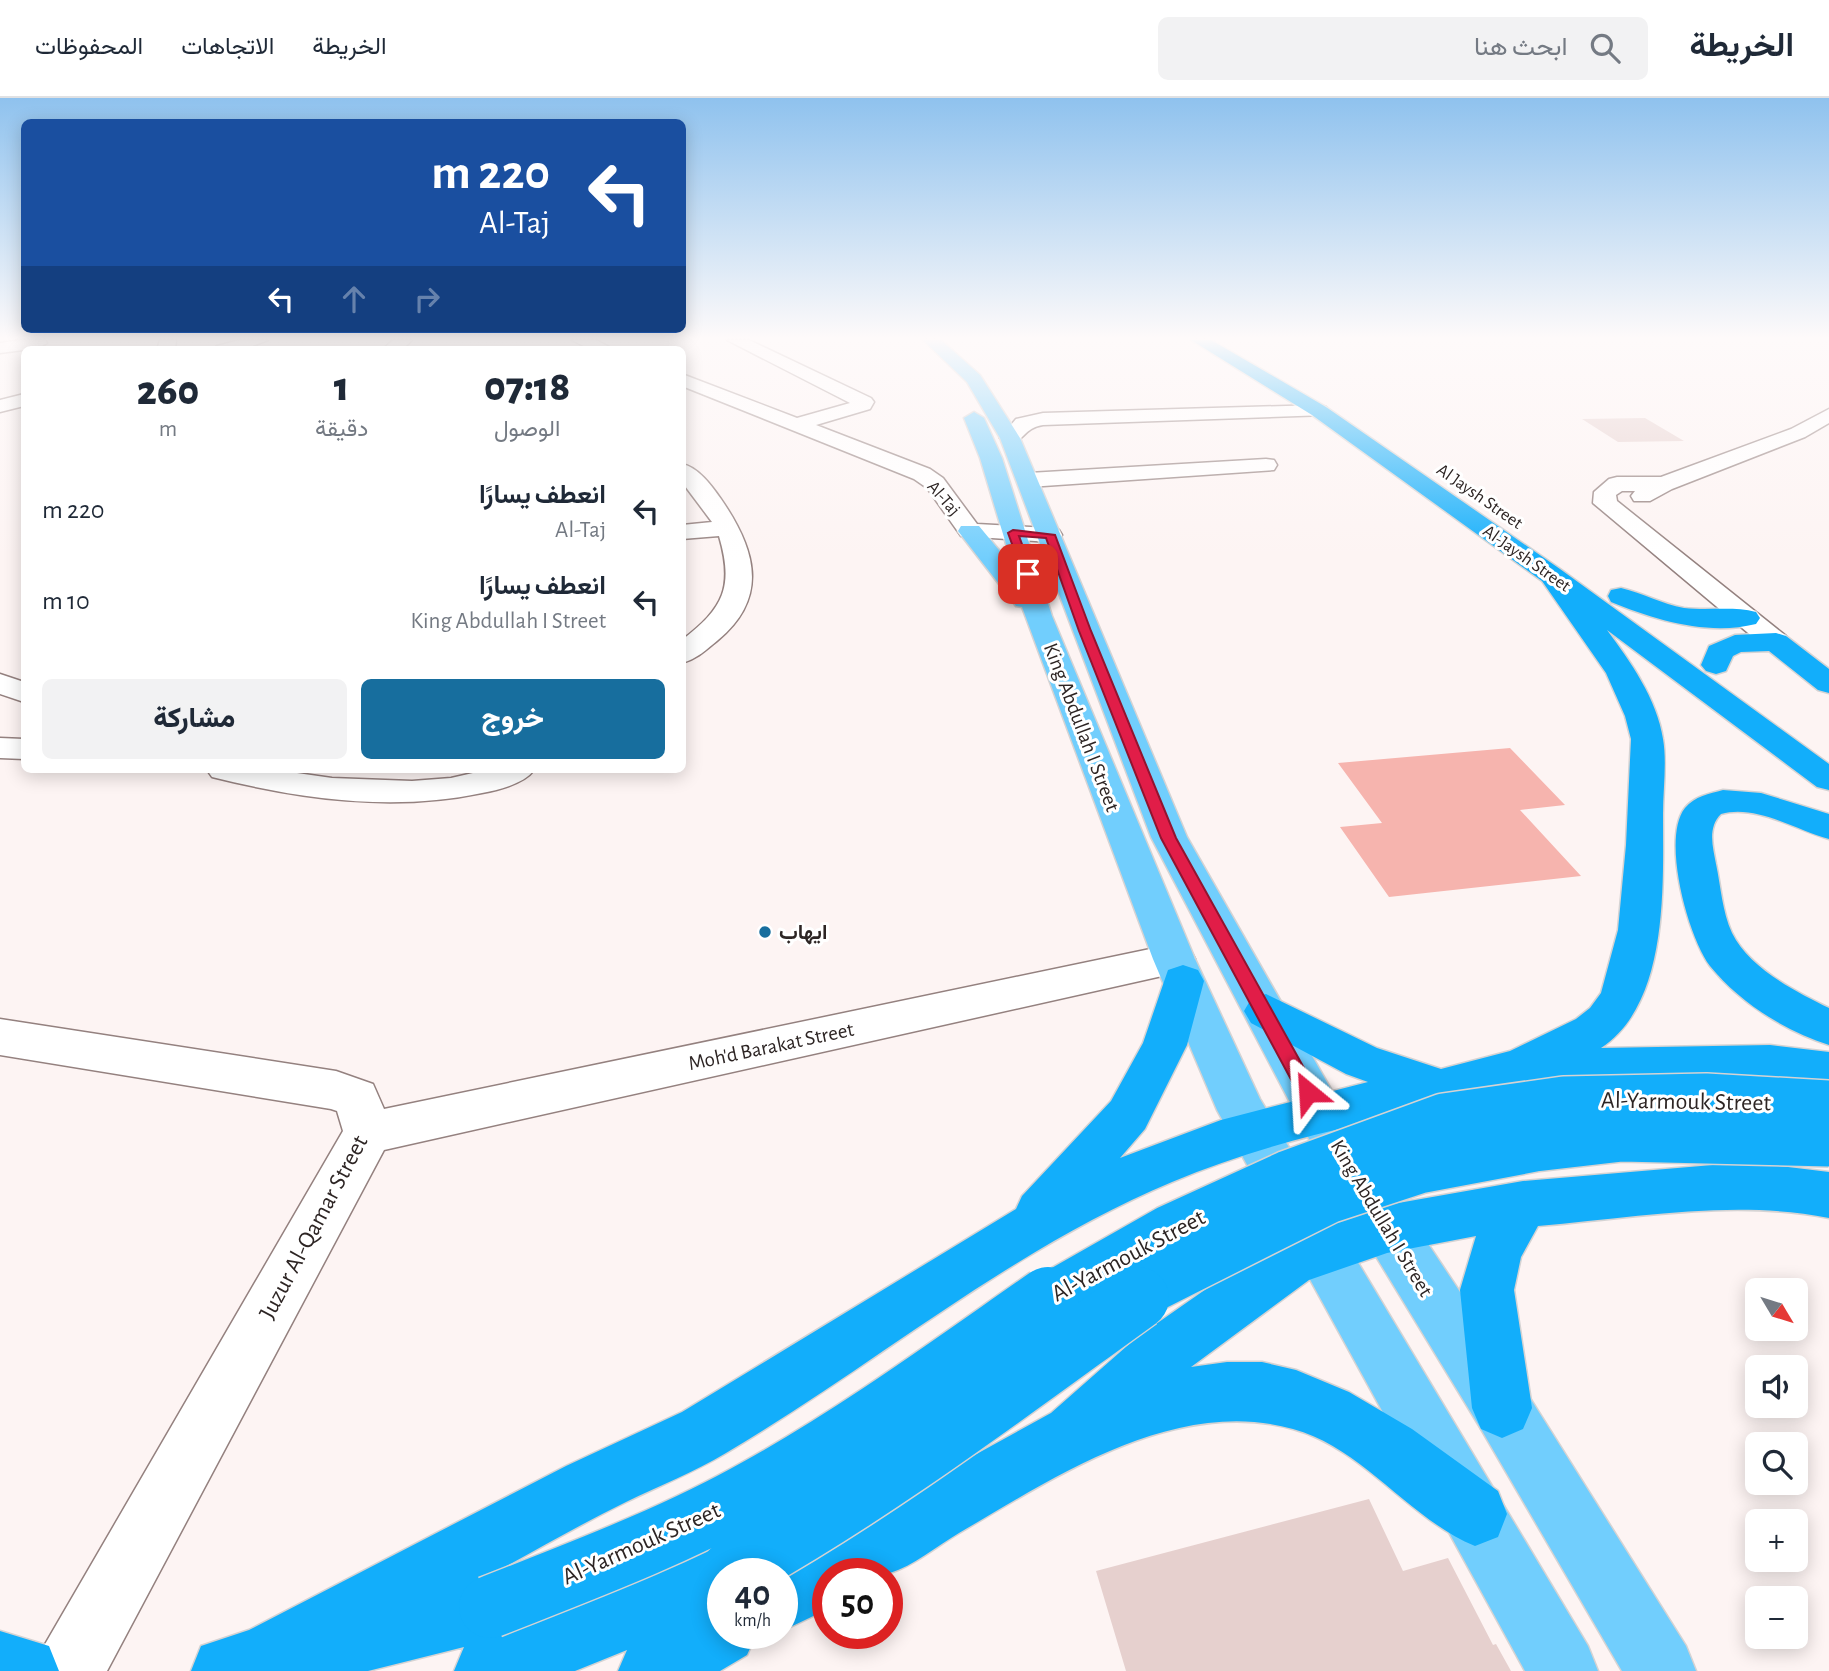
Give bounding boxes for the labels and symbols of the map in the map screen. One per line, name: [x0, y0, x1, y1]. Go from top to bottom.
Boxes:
street label: Al Jaysh Street: [1433, 461, 1526, 533]
street label: Al-Taj: [923, 478, 963, 520]
street label: Al-Jaysh Street: [1479, 522, 1574, 596]
pin: [998, 544, 1058, 604]
street label: King Abdullah I Street: [1040, 640, 1123, 815]
place label: ايهاب: [779, 922, 827, 945]
marker: ايهاب: [757, 924, 773, 940]
street label: Moh'd Barakat Street: [686, 1019, 856, 1074]
position arrow: [1271, 1055, 1345, 1129]
street label: Al-Yarmouk Street: [1601, 1089, 1772, 1115]
street label: Juzur Al-Qamar Street: [255, 1131, 373, 1323]
street label: King Abdullah I Street: [1327, 1136, 1437, 1300]
street label: Al-Yarmouk Street: [1048, 1205, 1210, 1306]
north arrow: [1745, 1278, 1808, 1340]
street label: Al-Yarmouk Street: [559, 1498, 724, 1589]
speed limit sign: 50: [812, 1558, 903, 1649]

